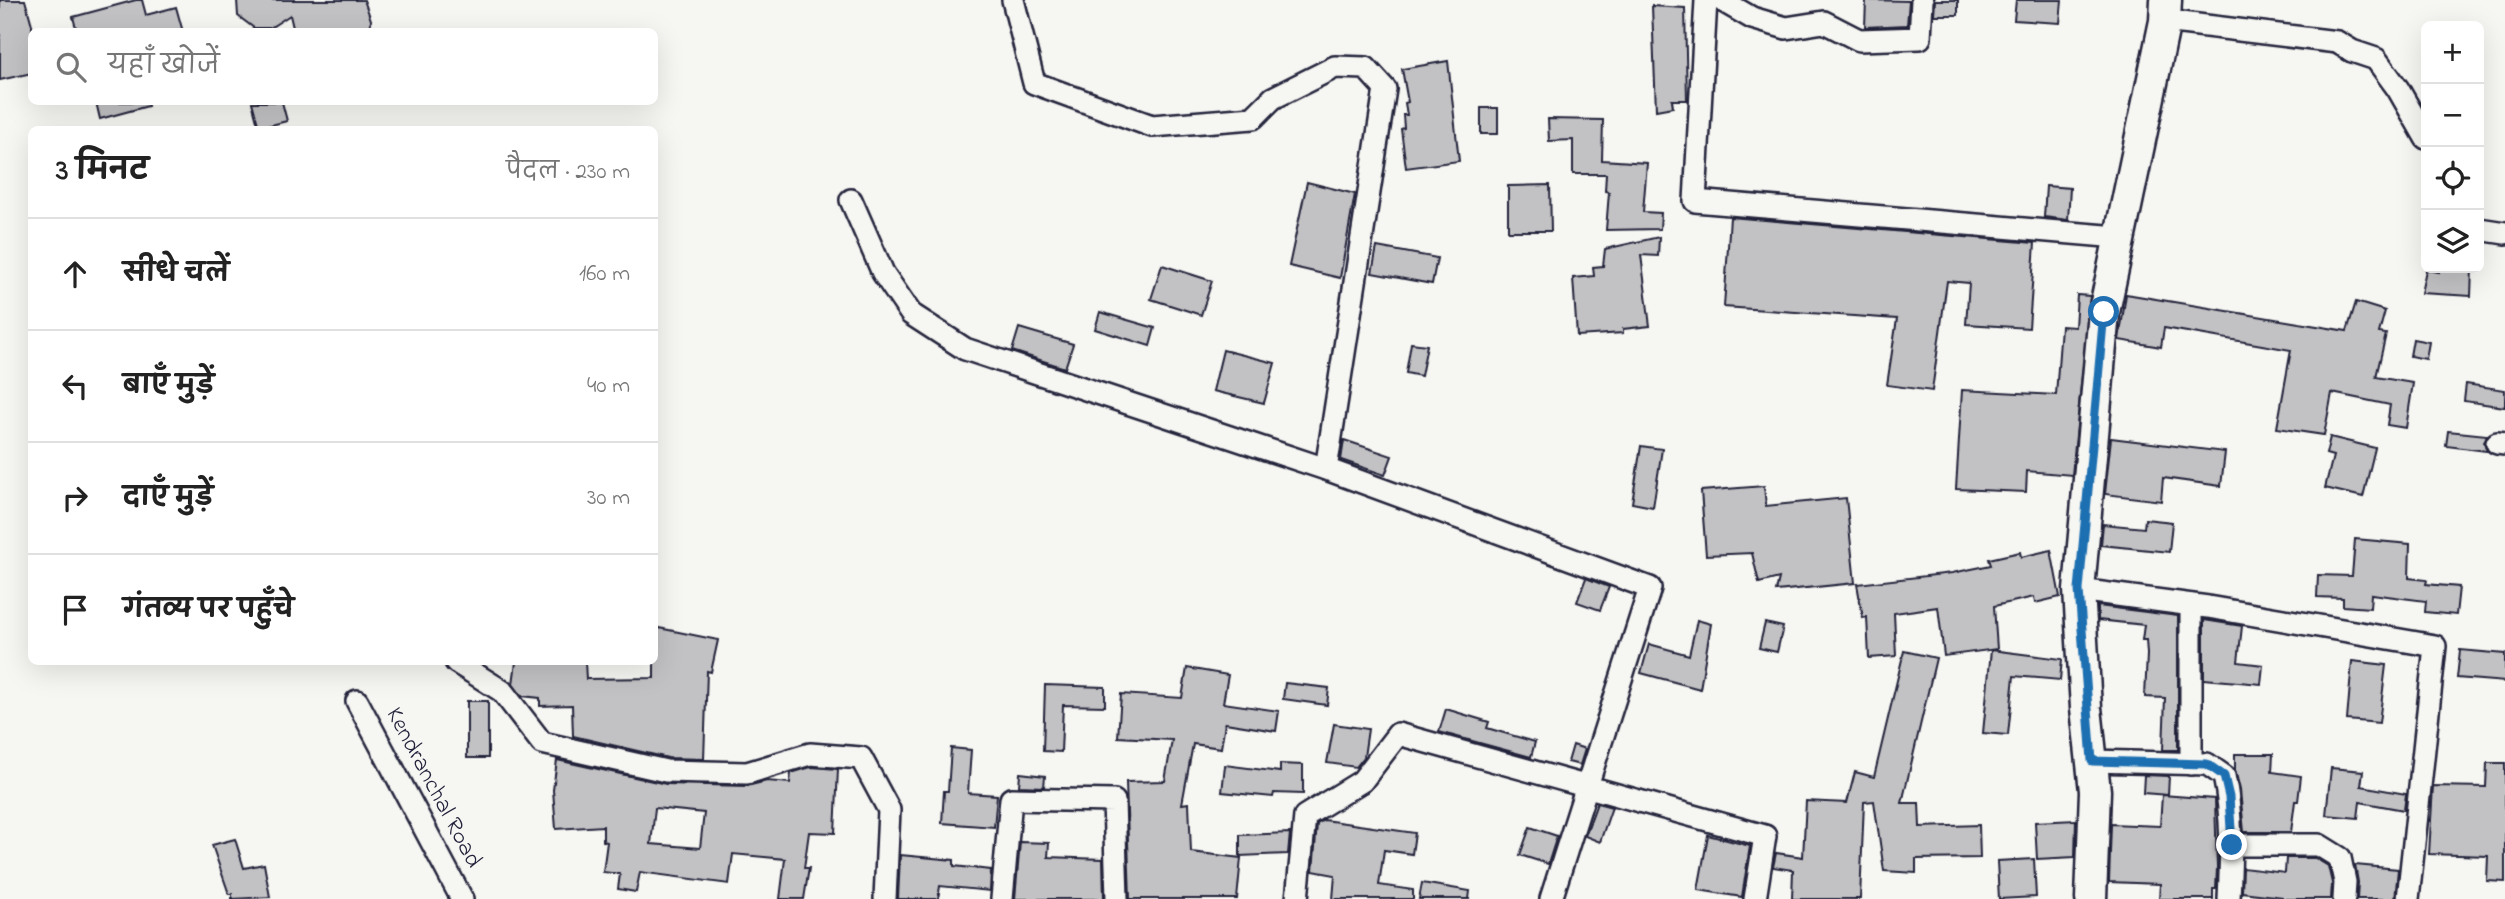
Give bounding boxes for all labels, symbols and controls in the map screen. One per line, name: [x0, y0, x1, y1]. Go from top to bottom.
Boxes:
map controls: [2421, 21, 2484, 273]
button: +: [2421, 21, 2484, 84]
search box: [28, 28, 658, 105]
icon: search: [52, 48, 90, 86]
text: यहाँ खोजें: [108, 48, 220, 86]
button: −: [2421, 84, 2484, 147]
button: locate: [2421, 147, 2484, 210]
text: 3 मिनट: [56, 150, 149, 194]
text: पैदल · 230 m: [506, 156, 630, 189]
button: layers: [2421, 210, 2484, 273]
icon: ahead: [56, 255, 94, 293]
text: सीधे चलें: [123, 256, 229, 294]
text: 160 m: [579, 258, 630, 291]
route start: [2088, 296, 2119, 327]
icon: left: [56, 367, 94, 405]
text: बाएँ मुड़ें: [123, 368, 214, 406]
text: 40 m: [587, 370, 630, 403]
icon: right: [56, 479, 94, 517]
text: दाएँ मुड़ें: [123, 480, 213, 518]
text: 30 m: [587, 482, 630, 515]
icon: arrive: [56, 591, 94, 629]
text: गंतव्य पर पहुँचे: [123, 592, 294, 630]
street label: Kendranchal Road: [376, 702, 490, 875]
route end: [2216, 829, 2247, 860]

